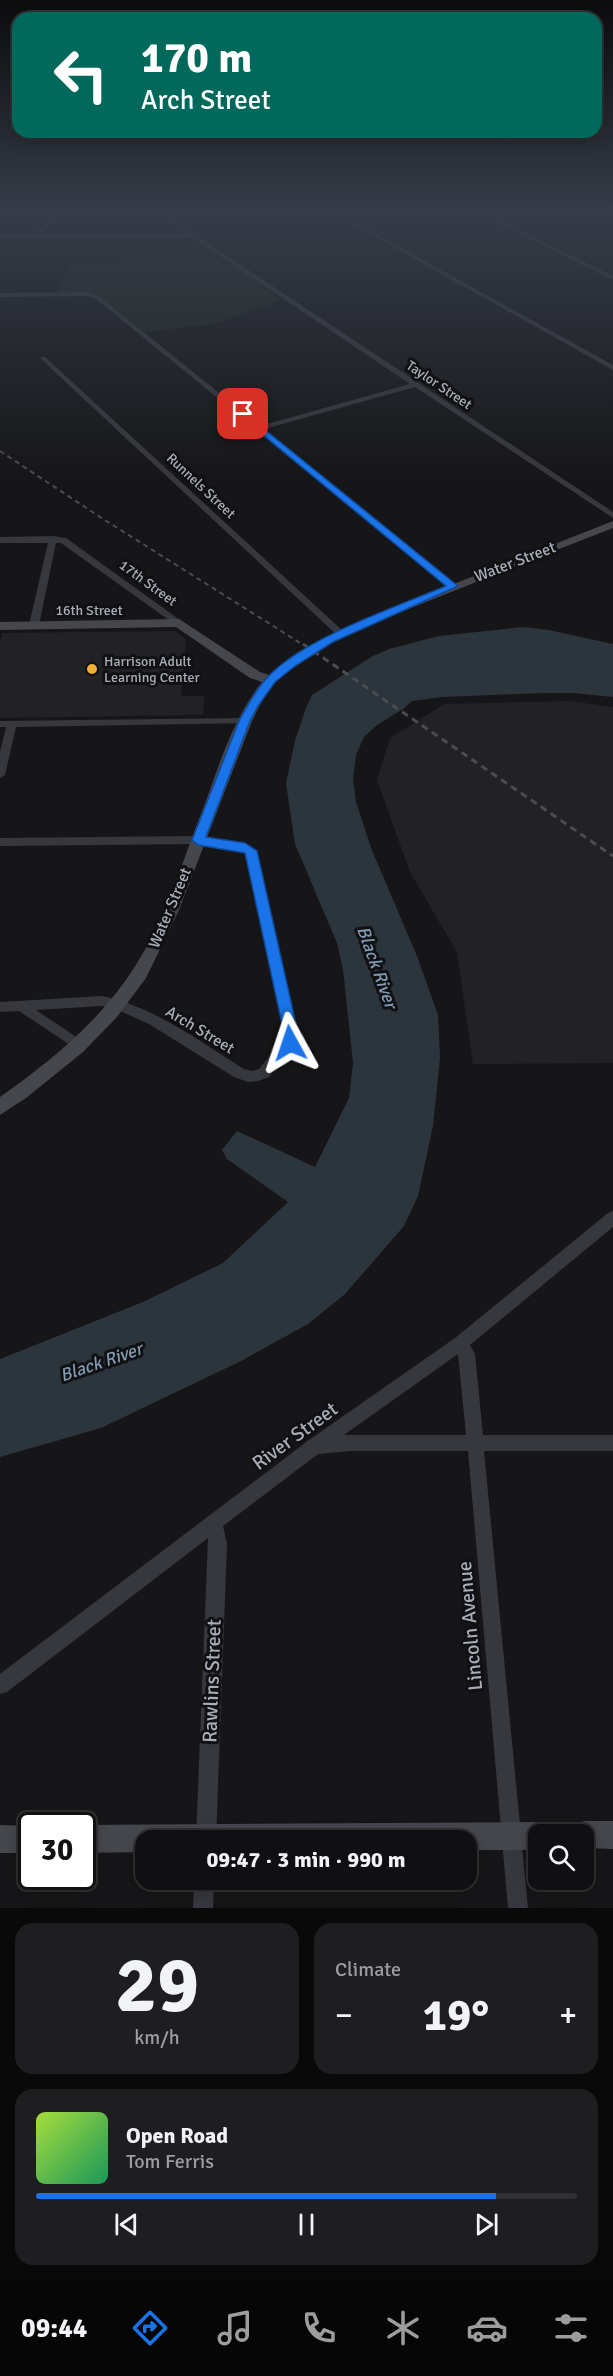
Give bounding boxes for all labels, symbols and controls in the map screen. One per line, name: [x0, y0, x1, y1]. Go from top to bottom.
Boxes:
text: 170 m: [141, 33, 252, 84]
icon: left: [42, 36, 120, 114]
text: Arch Street: [141, 84, 271, 117]
street label: Taylor Street: [403, 357, 475, 413]
pin: [217, 388, 268, 439]
icon: arrive: [226, 397, 259, 430]
street label: Runnels Street: [163, 450, 239, 522]
street label: Water Street: [471, 537, 559, 587]
street label: 17th Street: [116, 556, 180, 610]
street label: 16th Street: [55, 602, 123, 619]
place label: Harrison Adult Learning Center: [104, 653, 201, 686]
marker: Harrison Adult Learning Center: [85, 662, 99, 676]
street label: Water Street: [144, 864, 196, 951]
water label: Black River: [352, 923, 403, 1013]
street label: Arch Street: [162, 1002, 238, 1059]
position arrow: [258, 1011, 322, 1075]
water label: Black River: [57, 1337, 147, 1386]
street label: River Street: [247, 1397, 343, 1475]
street label: Lincoln Avenue: [452, 1560, 488, 1692]
street label: Rawlins Street: [197, 1619, 227, 1743]
speed limit sign: 30: [18, 1812, 96, 1890]
map controls: [528, 1824, 594, 1890]
button: search: [528, 1824, 594, 1890]
text: 09:47 · 3 min · 990 m: [206, 1846, 406, 1873]
text: 29: [115, 1938, 199, 2034]
text: Climate: [335, 1957, 401, 1982]
text: 19°: [423, 1988, 489, 2043]
text: −: [335, 1995, 353, 2036]
text: +: [559, 1995, 577, 2036]
text: km/h: [134, 2025, 180, 2050]
text: Open Road: [126, 2122, 228, 2149]
text: Tom Ferris: [126, 2149, 214, 2174]
icon: previous: [110, 2208, 143, 2241]
icon: pause: [290, 2208, 323, 2241]
icon: next: [470, 2208, 503, 2241]
icon: directions: [129, 2307, 171, 2349]
icon: music: [214, 2307, 256, 2349]
icon: phone: [298, 2307, 340, 2349]
icon: climate: [382, 2307, 424, 2349]
icon: car: [466, 2307, 508, 2349]
icon: filters: [550, 2307, 592, 2349]
text: 09:44: [21, 2312, 87, 2345]

